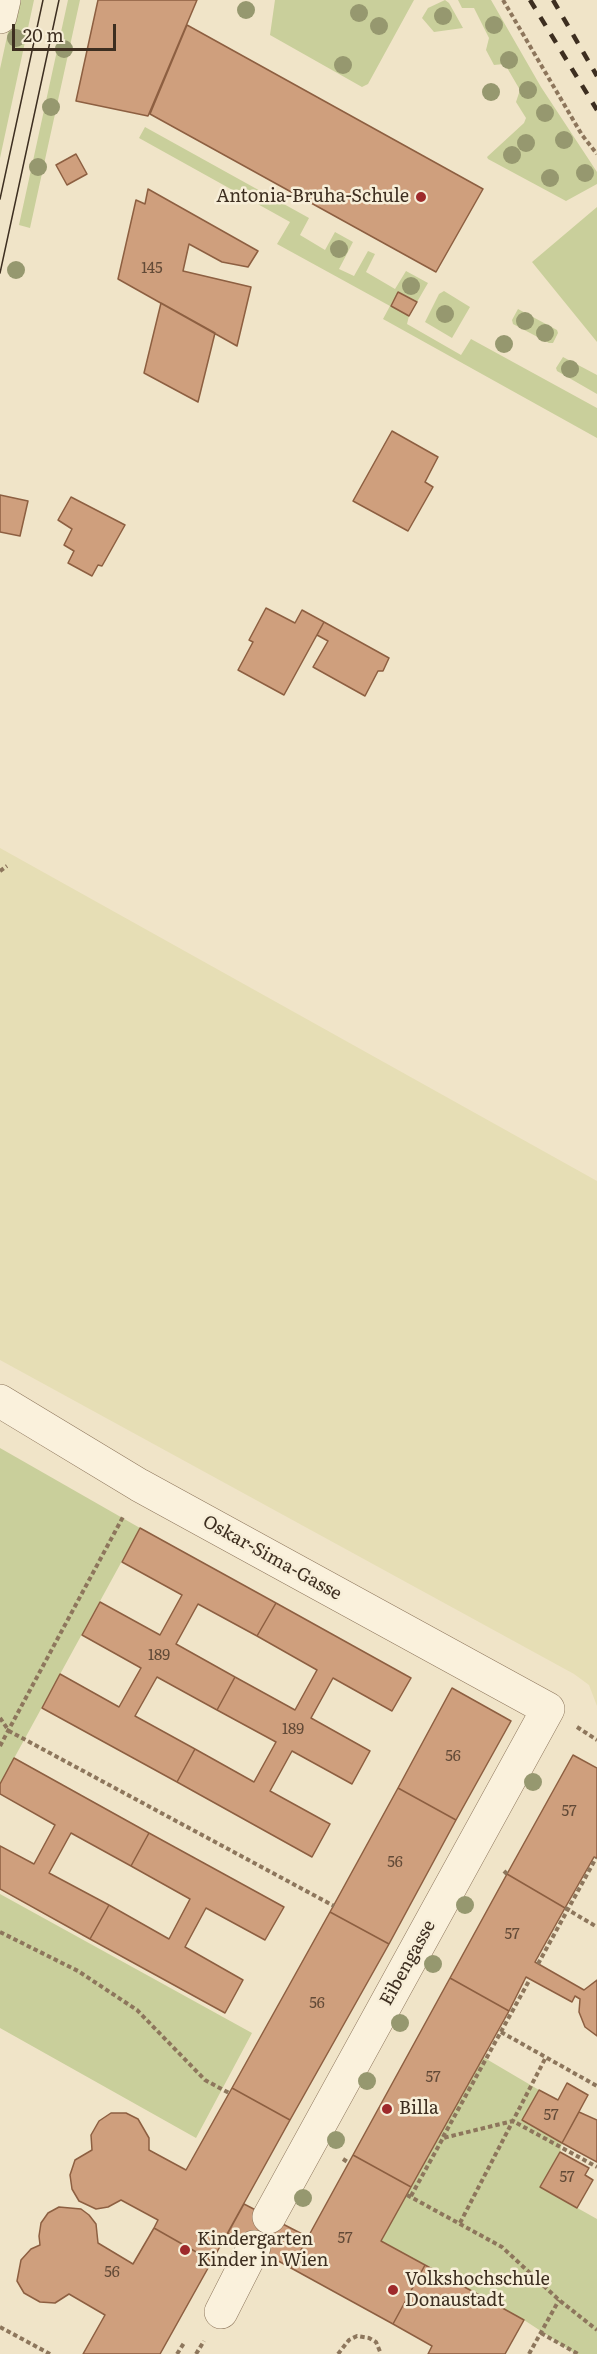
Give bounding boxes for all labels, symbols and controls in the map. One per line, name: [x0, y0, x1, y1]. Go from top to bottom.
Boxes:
scale bar: [15, 12, 118, 50]
text: 20 m: [23, 21, 64, 48]
place label: Antonia-Bruha-Schule: [216, 186, 409, 208]
marker: Antonia-Bruha-Schule: [414, 190, 428, 204]
house number: 145: [141, 260, 163, 278]
street label: Oskar-Sima-Gasse: [199, 1511, 345, 1605]
house number: 189: [148, 1647, 170, 1665]
house number: 189: [282, 1721, 304, 1739]
house number: 56: [445, 1748, 461, 1766]
house number: 57: [561, 1803, 577, 1821]
house number: 56: [387, 1854, 403, 1872]
street label: Eibengasse: [376, 1917, 440, 2009]
house number: 57: [504, 1926, 520, 1944]
house number: 56: [309, 1995, 325, 2013]
house number: 57: [425, 2069, 441, 2087]
place label: Billa: [399, 2098, 439, 2120]
marker: Billa: [380, 2102, 394, 2116]
house number: 57: [543, 2107, 559, 2125]
house number: 57: [559, 2169, 575, 2187]
place label: Kindergarten Kinder in Wien: [197, 2229, 328, 2272]
house number: 57: [337, 2230, 353, 2248]
marker: Kindergarten Kinder in Wien: [178, 2243, 192, 2257]
house number: 56: [104, 2264, 120, 2282]
place label: Volkshochschule Donaustadt: [405, 2269, 550, 2312]
marker: Volkshochschule Donaustadt: [386, 2283, 400, 2297]

